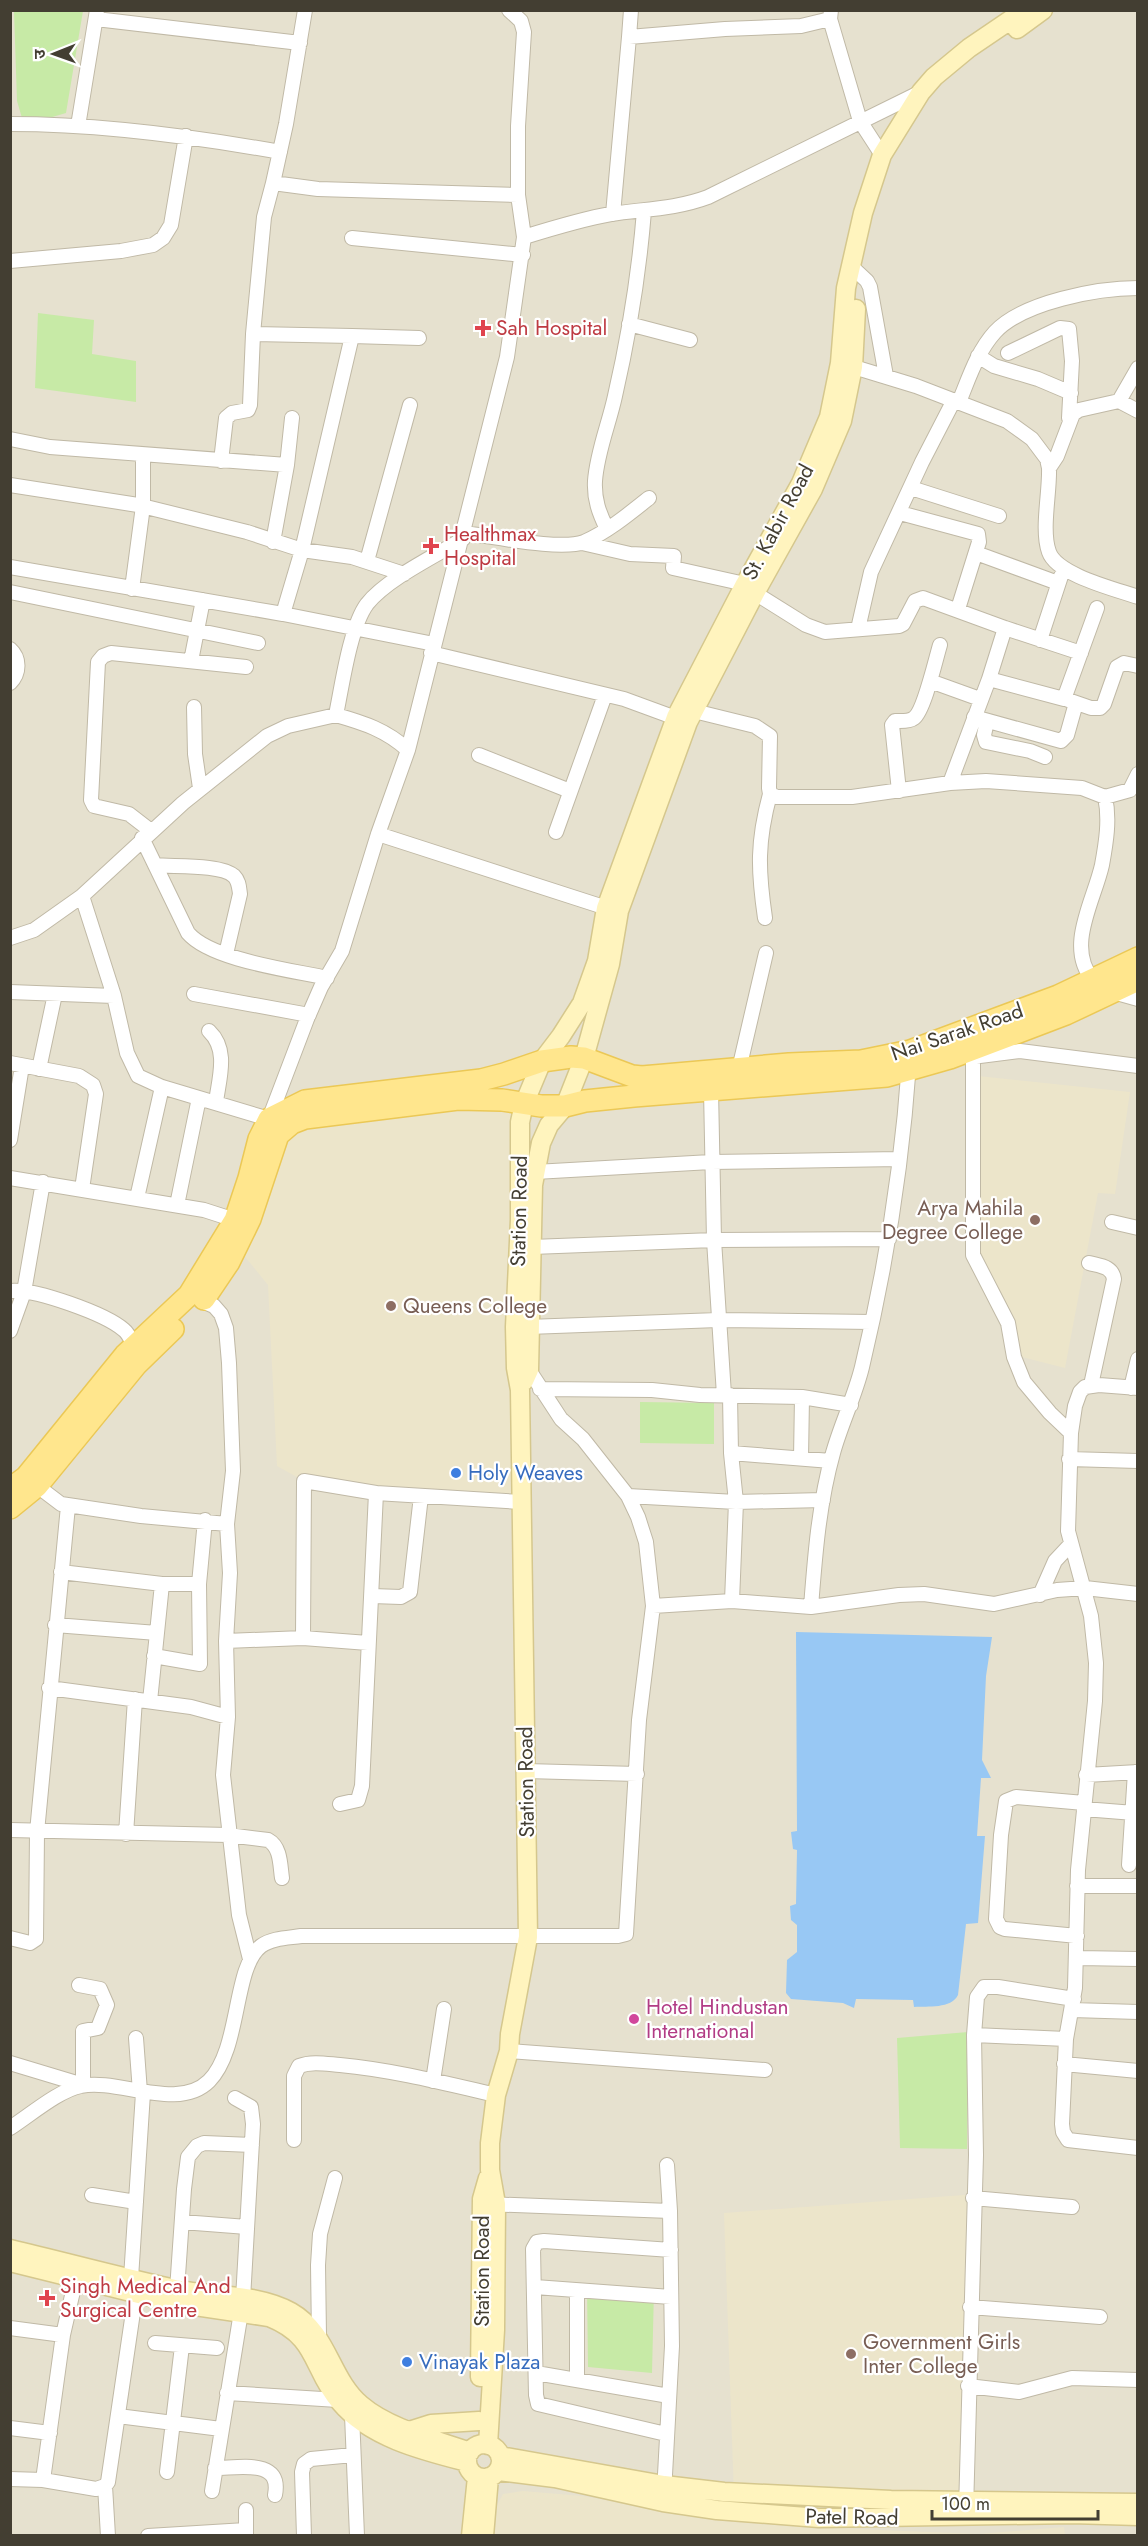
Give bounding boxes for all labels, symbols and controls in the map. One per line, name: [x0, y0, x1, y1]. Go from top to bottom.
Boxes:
north arrow: [24, 24, 84, 84]
text: उ: [28, 49, 51, 59]
place label: Sah Hospital: [496, 313, 607, 343]
marker: Sah Hospital: [474, 319, 492, 337]
street label: St. Kabir Road: [735, 459, 821, 585]
place label: Healthmax Hospital: [444, 519, 536, 573]
marker: Healthmax Hospital: [422, 537, 440, 555]
street label: Nai Sarak Road: [887, 995, 1027, 1069]
street label: Station Road: [503, 1155, 535, 1267]
place label: Arya Mahila Degree College: [882, 1193, 1023, 1247]
marker: Arya Mahila Degree College: [1028, 1213, 1042, 1227]
place label: Queens College: [403, 1291, 547, 1321]
marker: Queens College: [384, 1299, 398, 1313]
place label: Holy Weaves: [468, 1458, 583, 1488]
marker: Holy Weaves: [449, 1466, 463, 1480]
street label: Station Road: [510, 1726, 542, 1838]
place label: Hotel Hindustan International: [646, 1992, 789, 2046]
marker: Hotel Hindustan International: [627, 2012, 641, 2026]
street label: Station Road: [467, 2215, 497, 2327]
place label: Singh Medical And Surgical Centre: [60, 2271, 231, 2325]
marker: Singh Medical And Surgical Centre: [38, 2289, 56, 2307]
place label: Government Girls Inter College: [863, 2327, 1020, 2381]
place label: Vinayak Plaza: [419, 2347, 540, 2377]
marker: Government Girls Inter College: [844, 2347, 858, 2361]
marker: Vinayak Plaza: [400, 2355, 414, 2369]
scale bar: [932, 2483, 1098, 2521]
text: 100 m: [941, 2491, 990, 2517]
street label: Patel Road: [805, 2501, 899, 2533]

